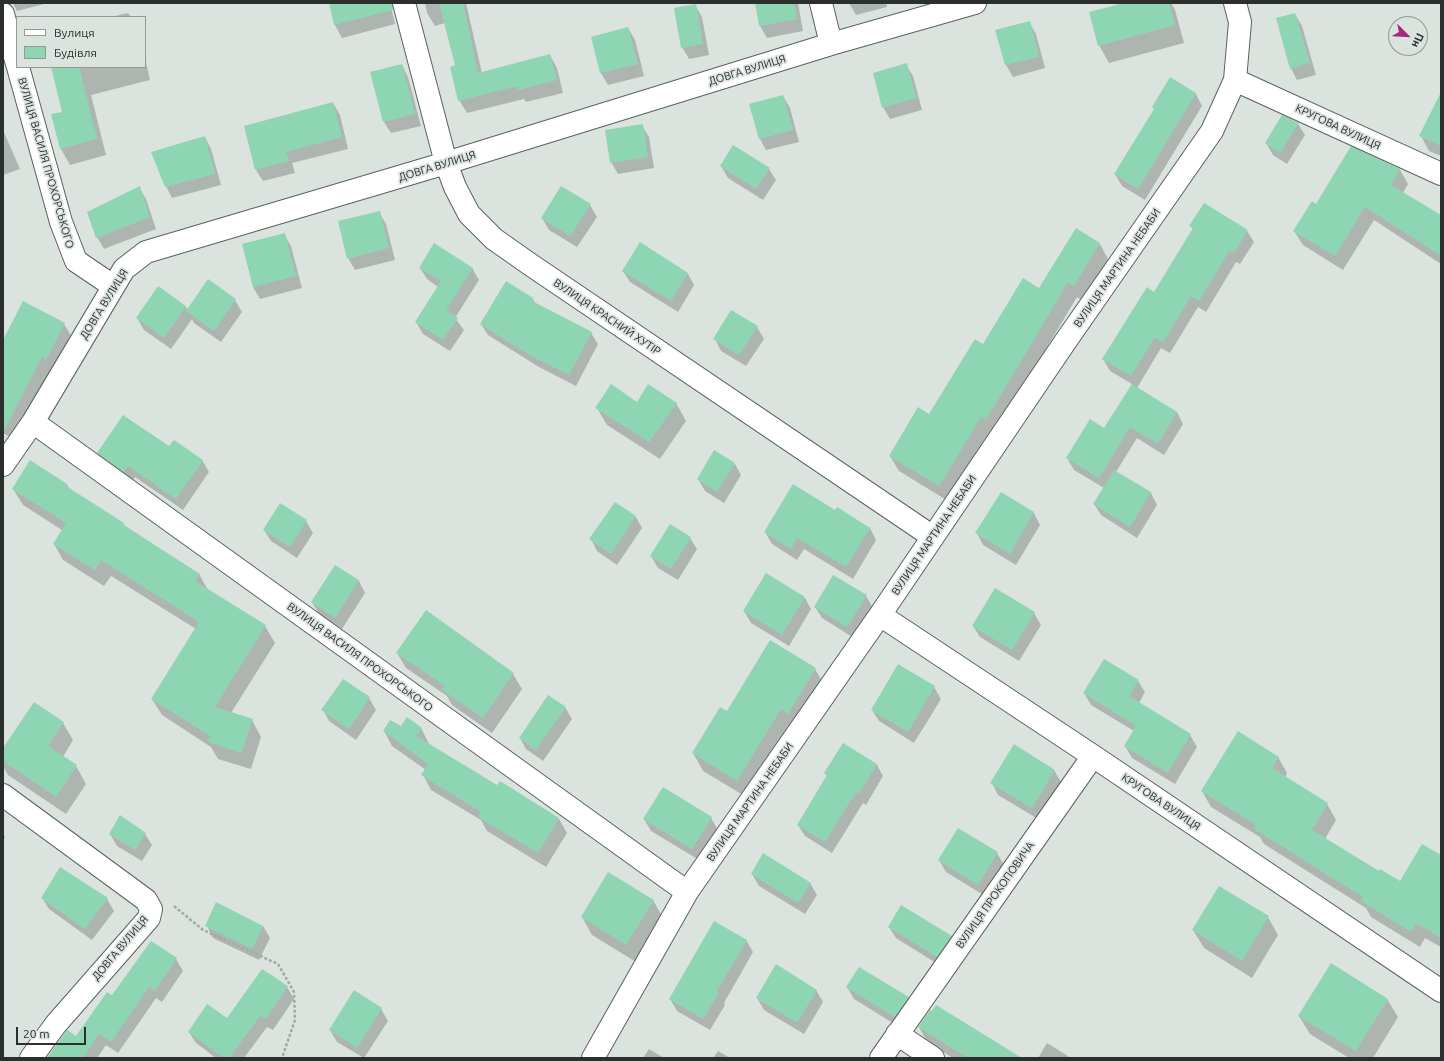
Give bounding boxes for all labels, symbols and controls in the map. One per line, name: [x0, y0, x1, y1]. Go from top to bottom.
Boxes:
legend: [16, 16, 146, 68]
north arrow: [1388, 16, 1428, 56]
text: Вулиця: [54, 26, 95, 39]
text: Пн: [1410, 31, 1426, 49]
text: Будівля: [54, 46, 97, 59]
street label: ДОВГА ВУЛИЦЯ: [707, 52, 787, 88]
street label: ВУЛИЦЯ ВАСИЛЯ ПРОХОРСЬКОГО: [15, 76, 77, 250]
street label: КРУГОВА ВУЛИЦЯ: [1293, 101, 1383, 153]
street label: ДОВГА ВУЛИЦЯ: [397, 148, 477, 184]
street label: ВУЛИЦЯ МАРТИНА НЕБАБИ: [1071, 206, 1163, 330]
street label: ДОВГА ВУЛИЦЯ: [77, 266, 131, 342]
street label: ВУЛИЦЯ КРАСНИЙ ХУТІР: [551, 276, 663, 358]
street label: ВУЛИЦЯ МАРТИНА НЕБАБИ: [889, 472, 979, 598]
street label: ВУЛИЦЯ ВАСИЛЯ ПРОХОРСЬКОГО: [284, 600, 436, 714]
street label: ВУЛИЦЯ МАРТИНА НЕБАБИ: [704, 740, 796, 864]
street label: КРУГОВА ВУЛИЦЯ: [1119, 771, 1203, 833]
street label: ВУЛИЦЯ ПРОКОПОВИЧА: [953, 839, 1037, 951]
street label: ДОВГА ВУЛИЦЯ: [89, 913, 151, 983]
scale bar: [18, 1019, 88, 1045]
text: 20 m: [23, 1027, 50, 1040]

